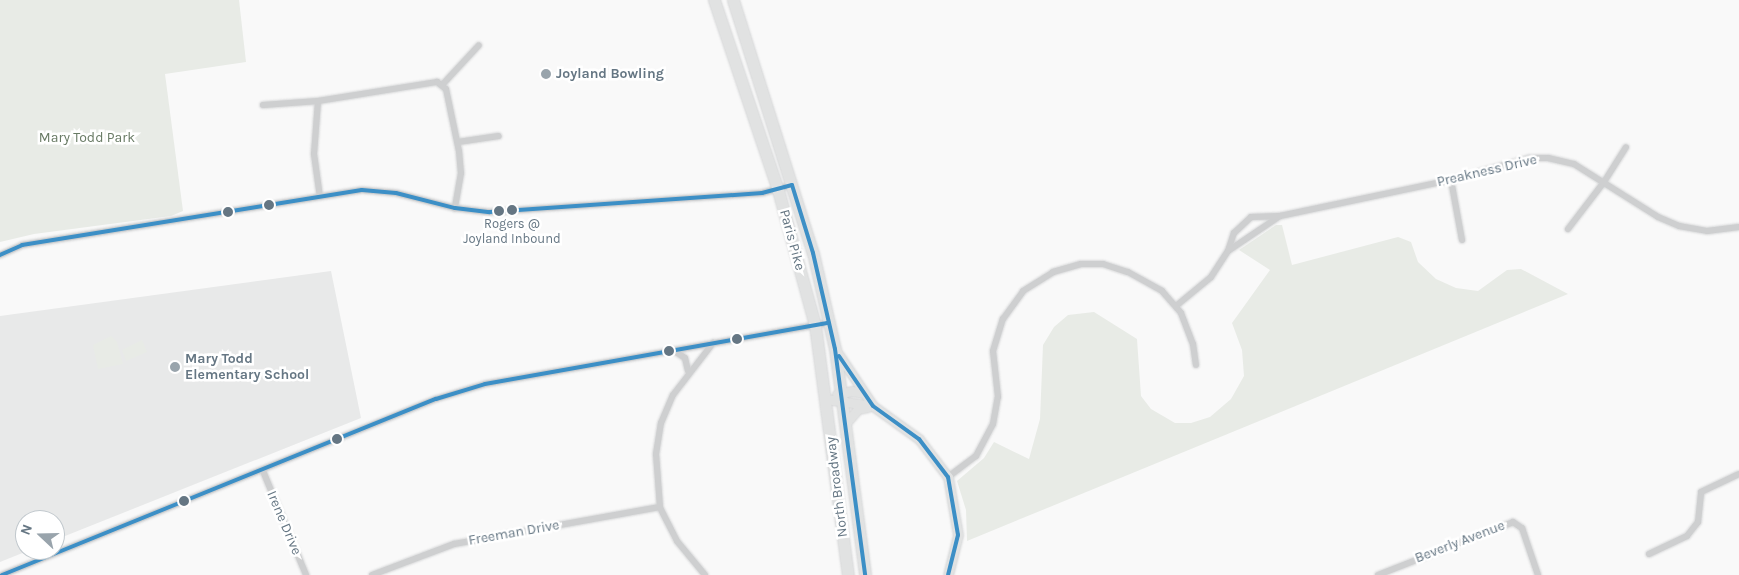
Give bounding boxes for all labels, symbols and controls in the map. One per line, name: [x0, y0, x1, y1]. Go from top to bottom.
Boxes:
place label: Joyland Bowling: [556, 66, 664, 82]
marker: Joyland Bowling: [540, 68, 552, 80]
park label: Mary Todd Park: [39, 130, 135, 146]
street label: Preakness Drive: [1435, 151, 1539, 191]
unlabelled marker: [264, 200, 274, 210]
marker: Rogers @ Joyland Inbound: [507, 205, 517, 215]
unlabelled marker: [494, 206, 504, 216]
unlabelled marker: [223, 207, 233, 217]
street label: Paris Pike: [776, 208, 808, 272]
place label: Rogers @ Joyland Inbound: [463, 217, 561, 248]
unlabelled marker: [732, 334, 742, 344]
unlabelled marker: [664, 346, 674, 356]
place label: Mary Todd Elementary School: [185, 351, 309, 384]
marker: Mary Todd Elementary School: [169, 361, 181, 373]
unlabelled marker: [332, 434, 342, 444]
street label: North Broadway: [823, 436, 851, 538]
street label: Irene Drive: [263, 488, 305, 558]
unlabelled marker: [179, 496, 189, 506]
north arrow: [15, 510, 65, 560]
street label: Freeman Drive: [467, 517, 561, 549]
street label: Beverly Avenue: [1413, 517, 1507, 567]
text: N: [17, 522, 36, 538]

